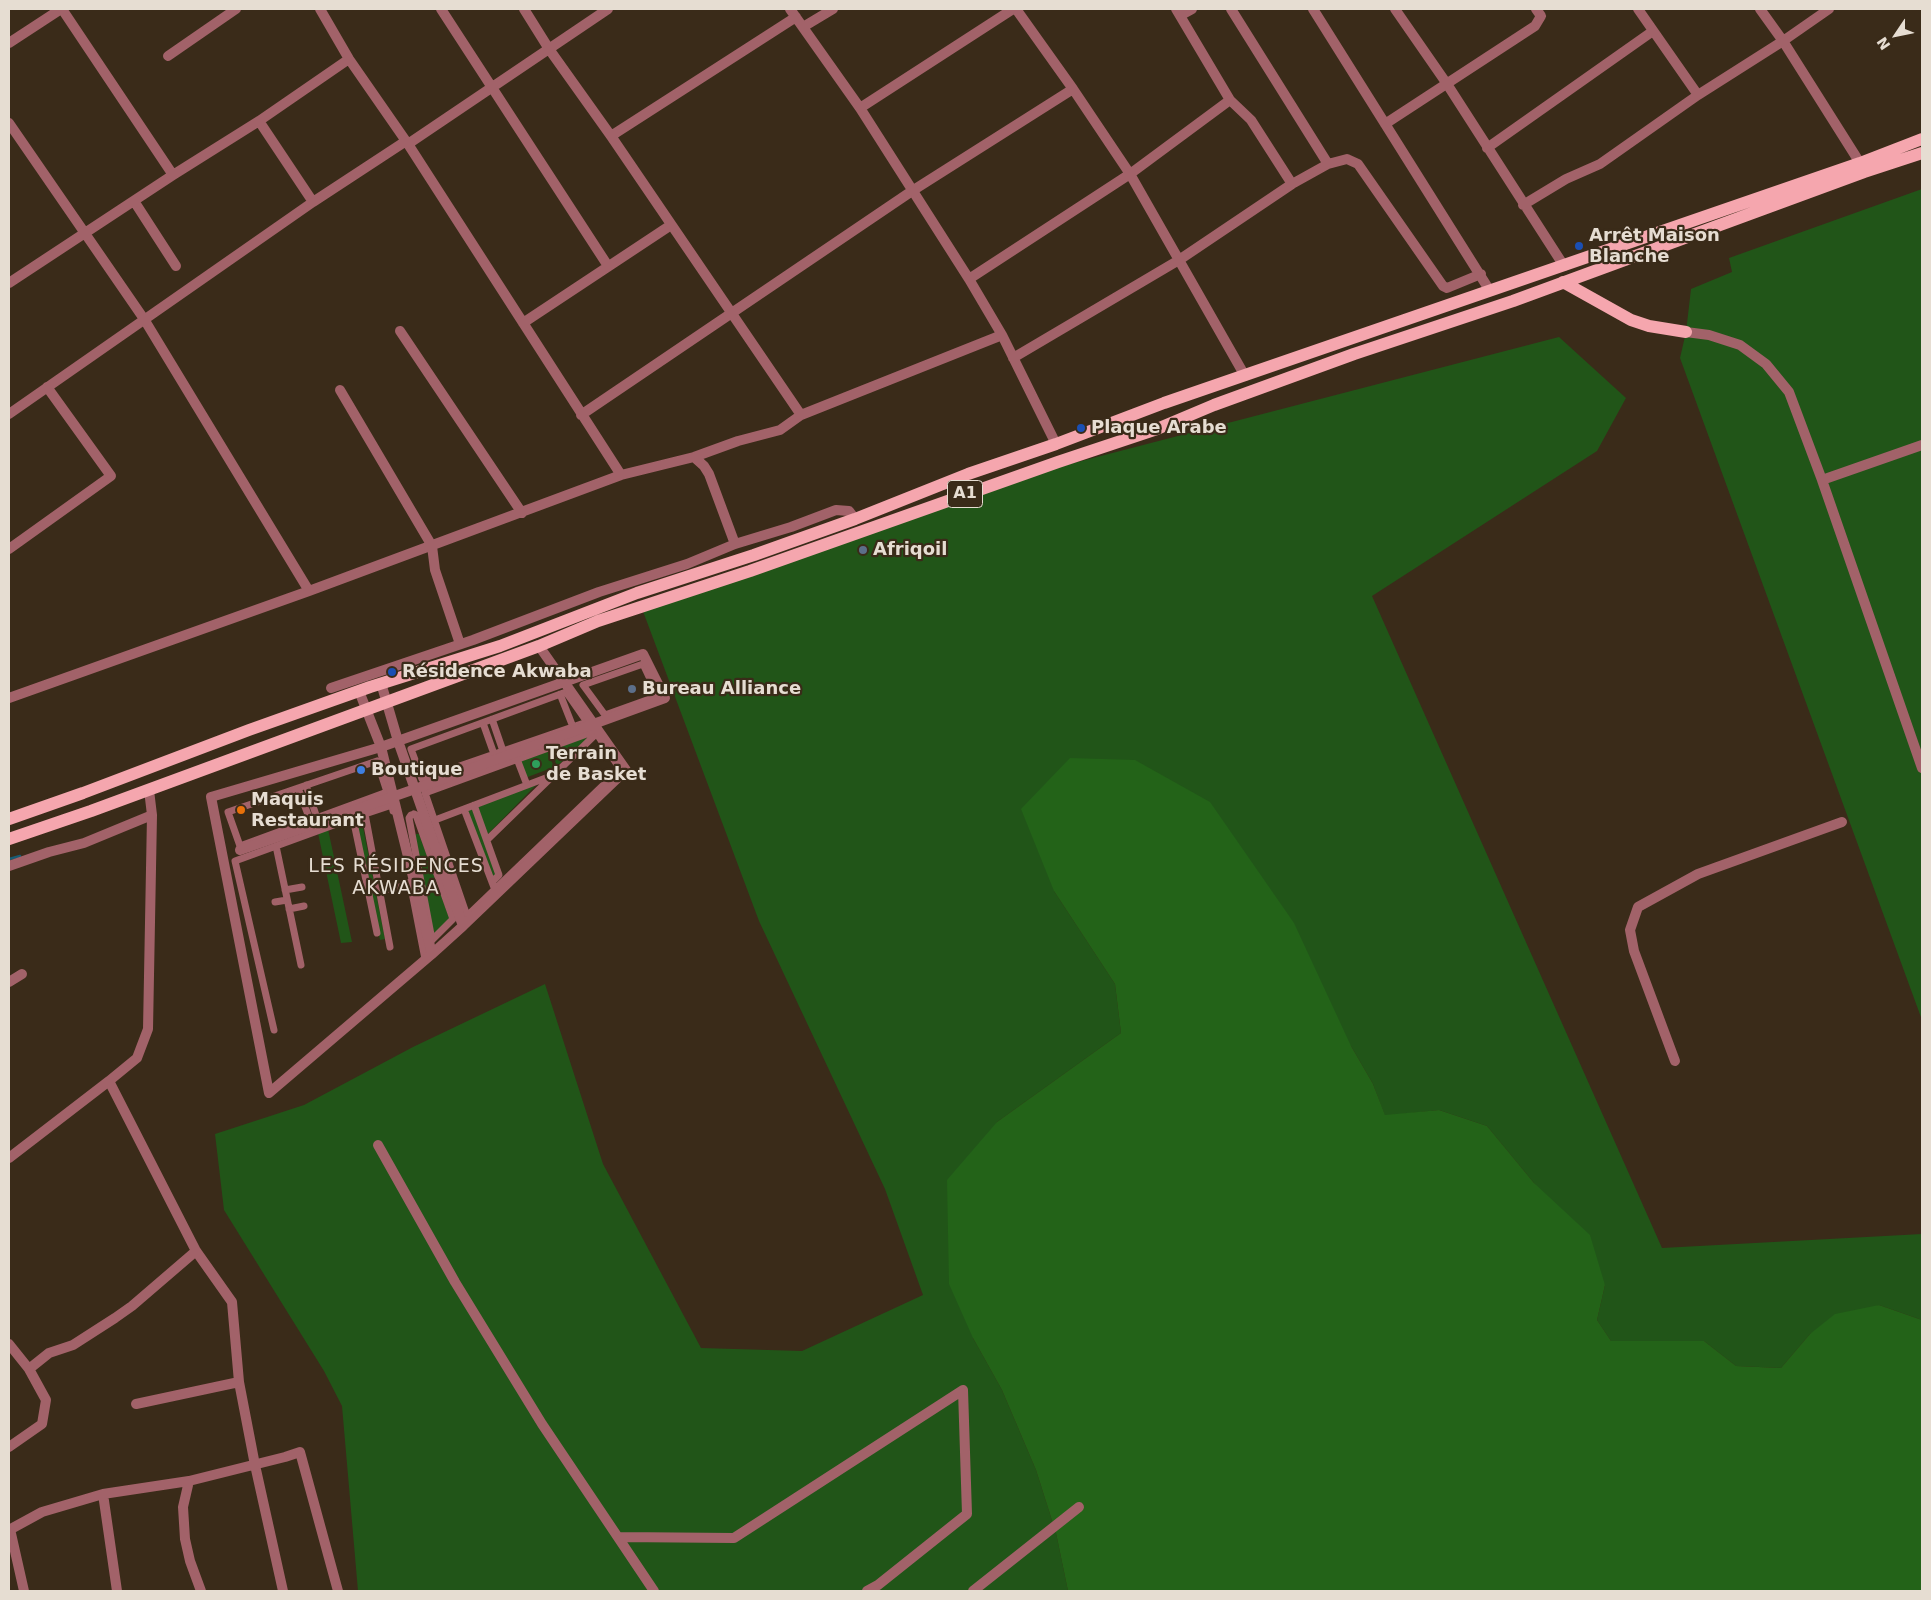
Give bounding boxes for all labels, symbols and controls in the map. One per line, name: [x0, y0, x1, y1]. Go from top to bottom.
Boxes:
north arrow: [1871, 10, 1921, 60]
text: N: [1874, 34, 1893, 53]
place label: Arrêt Maison Blanche: [1589, 225, 1720, 268]
marker: Arrêt Maison Blanche: [1573, 240, 1585, 252]
place label: Plaque Arabe: [1091, 417, 1227, 439]
marker: Plaque Arabe: [1075, 422, 1087, 434]
road number: A1: [948, 480, 982, 508]
place label: Afriqoil: [873, 539, 947, 561]
marker: Afriqoil: [857, 544, 869, 556]
place label: Résidence Akwaba: [402, 661, 592, 683]
marker: Résidence Akwaba: [386, 666, 398, 678]
place label: Bureau Alliance: [642, 678, 801, 700]
marker: Bureau Alliance: [626, 683, 638, 695]
place label: Terrain de Basket: [546, 743, 646, 786]
marker: Terrain de Basket: [530, 758, 542, 770]
place label: Boutique: [371, 759, 463, 781]
marker: Boutique: [355, 764, 367, 776]
place label: Maquis Restaurant: [251, 789, 364, 832]
marker: Maquis Restaurant: [235, 804, 247, 816]
district label: LES RÉSIDENCES AKWABA: [306, 856, 486, 900]

